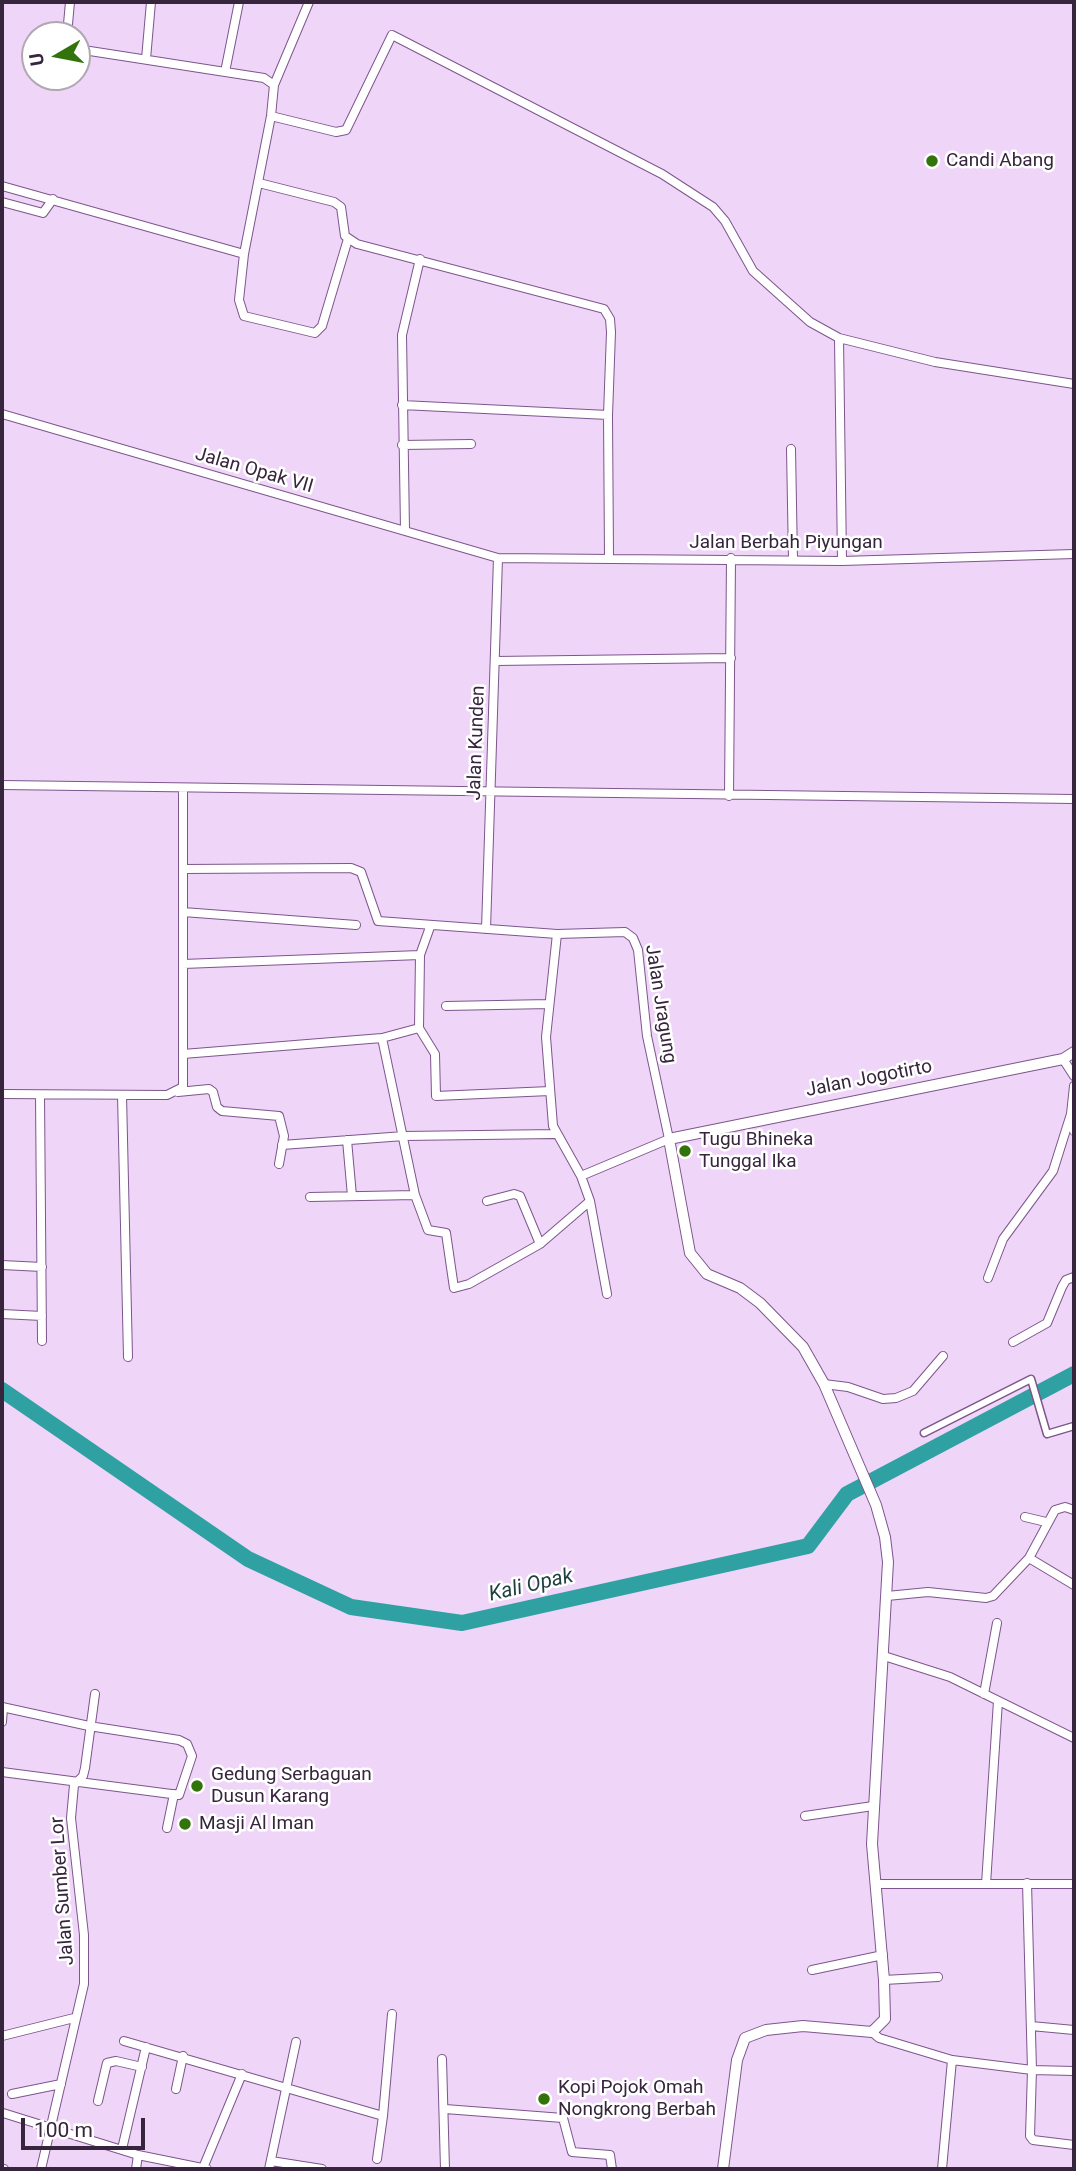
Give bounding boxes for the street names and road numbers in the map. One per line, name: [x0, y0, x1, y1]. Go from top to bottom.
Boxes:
street label: Jalan Opak VII: [192, 443, 316, 499]
street label: Jalan Berbah Piyungan: [689, 532, 883, 554]
street label: Jalan Kunden: [464, 685, 490, 801]
street label: Jalan Jragung: [639, 943, 681, 1065]
street label: Jalan Jogotirto: [804, 1056, 934, 1102]
street label: Jalan Sumber Lor: [46, 1816, 80, 1966]

